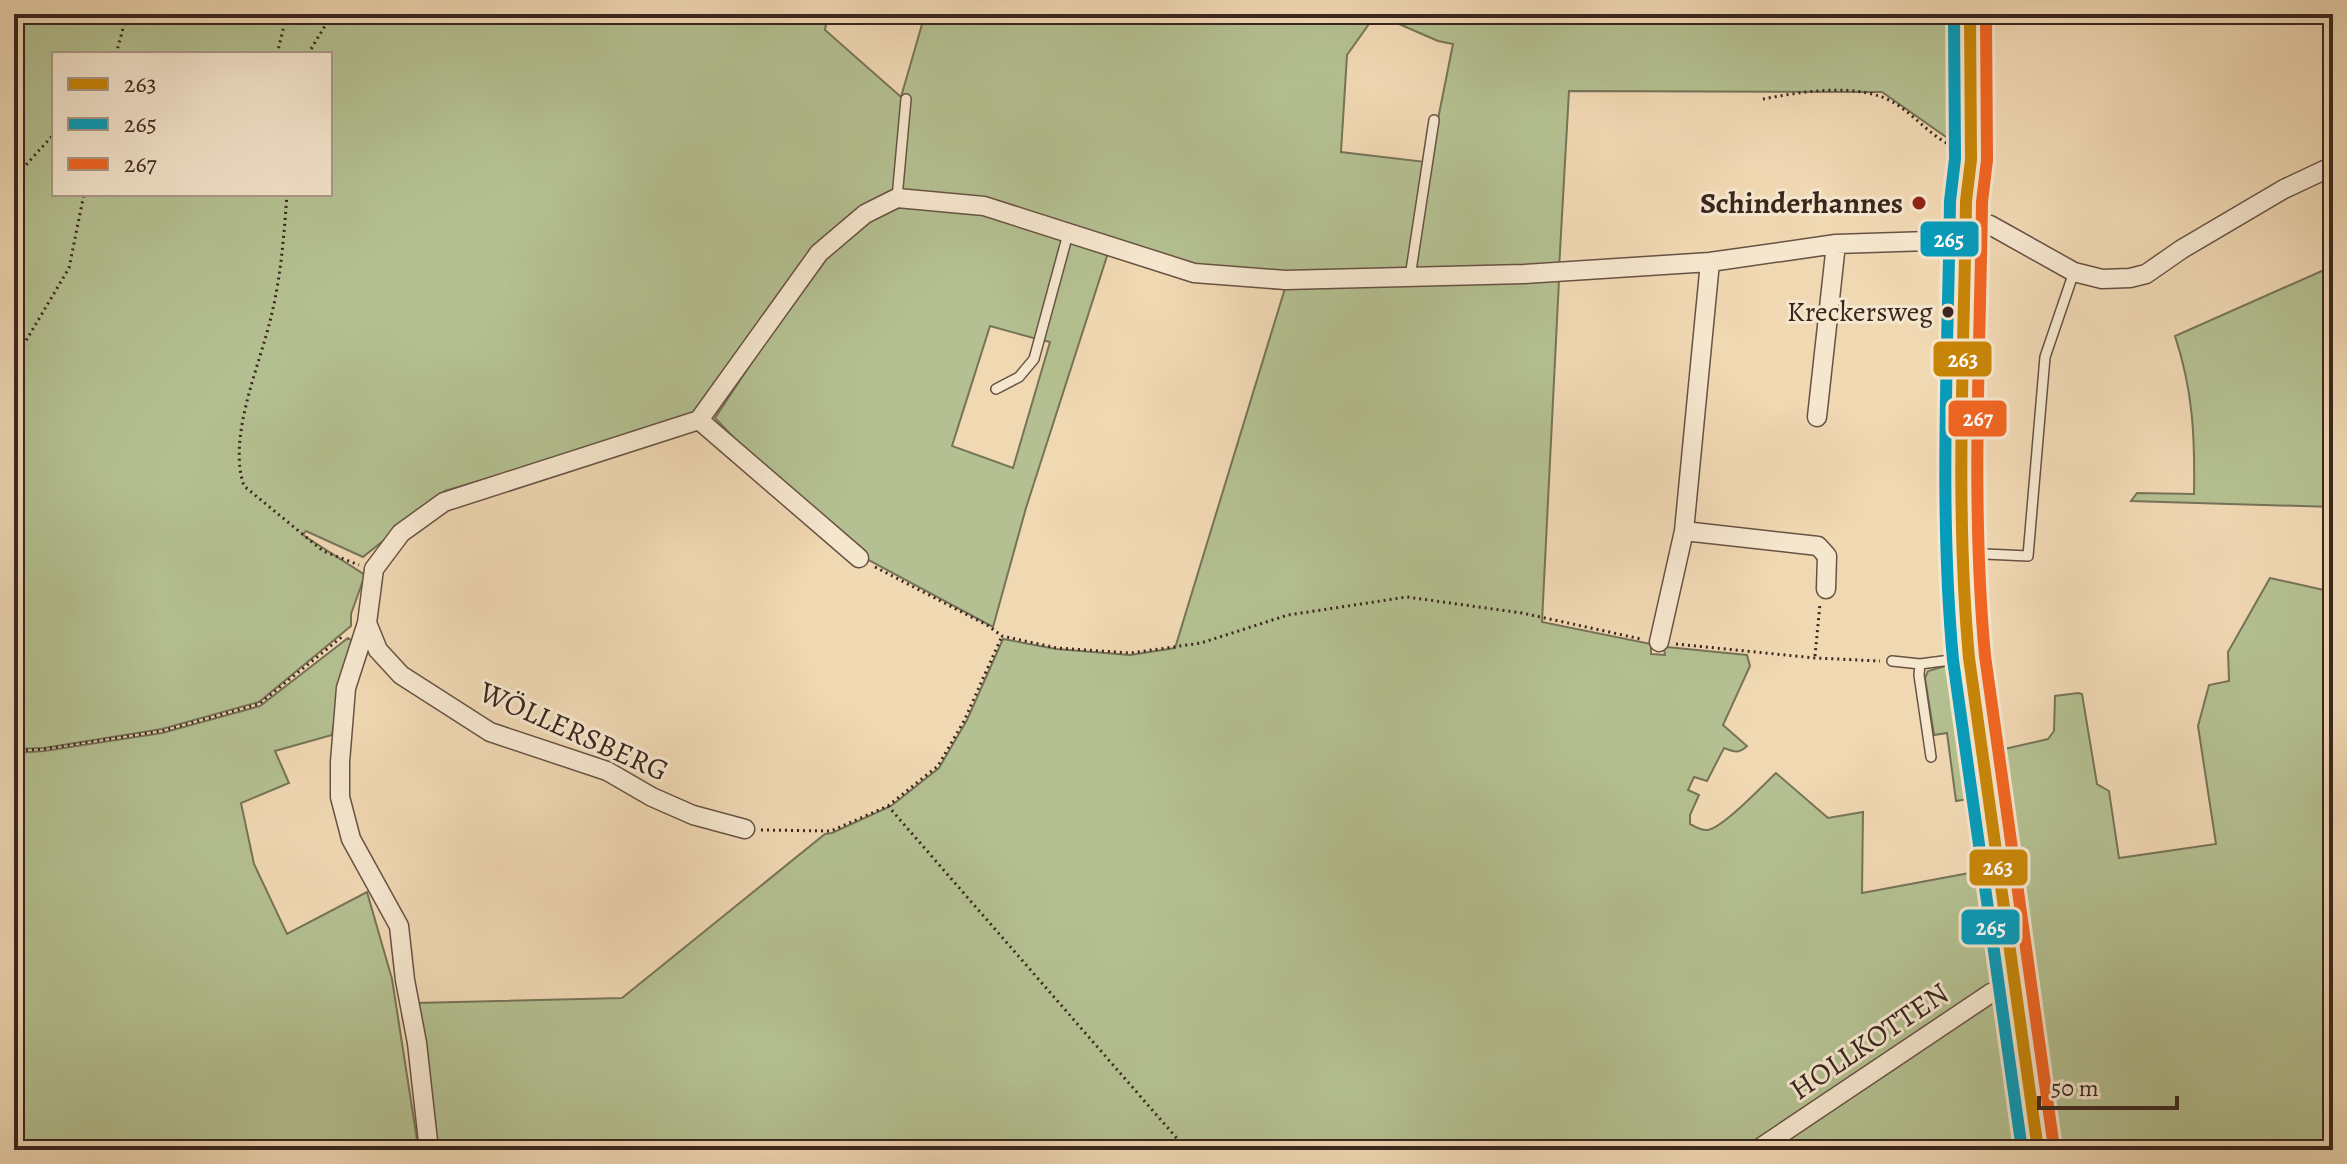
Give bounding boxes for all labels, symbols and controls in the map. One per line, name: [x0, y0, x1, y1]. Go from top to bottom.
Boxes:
legend: [52, 52, 332, 196]
text: 263: [124, 68, 156, 100]
text: 265: [124, 108, 157, 140]
text: 267: [124, 148, 157, 180]
place label: Schinderhannes: [1700, 183, 1903, 223]
marker: Schinderhannes: [1910, 194, 1928, 212]
line badge: 265: [1919, 220, 1980, 258]
text: 265: [1934, 225, 1964, 255]
place label: Kreckersweg: [1787, 293, 1933, 331]
marker: Kreckersweg: [1940, 304, 1956, 320]
line badge: 263: [1932, 340, 1993, 378]
text: 263: [1948, 345, 1978, 375]
line badge: 267: [1947, 399, 2008, 438]
text: 267: [1963, 404, 1994, 434]
street label: WÖLLERSBERG: [472, 671, 675, 790]
line badge: 263: [1968, 848, 2029, 887]
text: 263: [1983, 853, 2013, 883]
line badge: 265: [1960, 908, 2021, 946]
text: 265: [1976, 913, 2006, 943]
street label: HOLLKOTTEN: [1782, 973, 1956, 1109]
scale bar: [2039, 1060, 2177, 1110]
text: 50 m: [2051, 1072, 2099, 1104]

